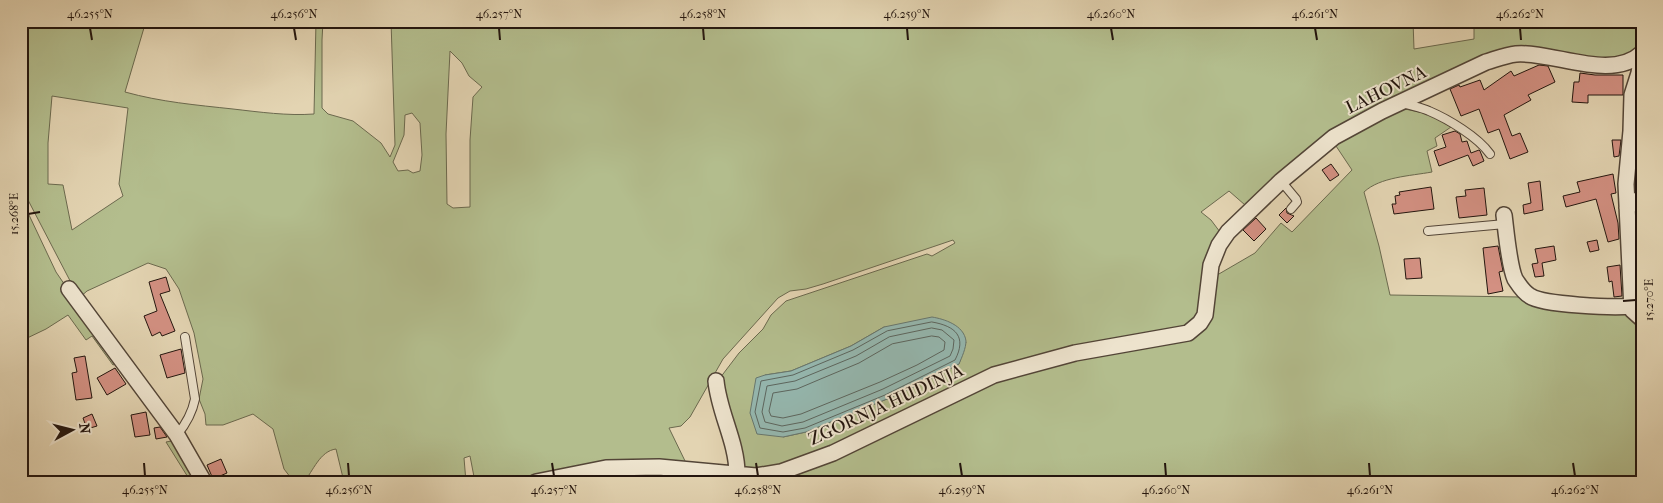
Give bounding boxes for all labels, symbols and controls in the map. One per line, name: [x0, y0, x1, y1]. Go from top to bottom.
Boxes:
text: 46.255°N: [67, 7, 113, 21]
text: 46.256°N: [270, 7, 318, 21]
text: 46.257°N: [476, 7, 522, 21]
text: 46.258°N: [680, 7, 726, 21]
text: 46.259°N: [883, 7, 931, 21]
text: 46.260°N: [1087, 7, 1135, 21]
text: 46.261°N: [1292, 7, 1338, 21]
text: 46.262°N: [1496, 7, 1544, 21]
street label: LAHOVNA: [1342, 61, 1430, 119]
text: 15.268°E: [7, 193, 21, 235]
text: 15.270°E: [1642, 279, 1656, 321]
street label: ZGORNJA HUDINJA: [805, 360, 967, 450]
north arrow: [48, 406, 98, 456]
text: N: [75, 422, 94, 435]
text: 46.255°N: [122, 483, 168, 497]
text: 46.256°N: [325, 483, 373, 497]
text: 46.257°N: [531, 483, 577, 497]
text: 46.258°N: [735, 483, 781, 497]
text: 46.259°N: [938, 483, 986, 497]
text: 46.260°N: [1142, 483, 1190, 497]
text: 46.261°N: [1347, 483, 1393, 497]
text: 46.262°N: [1551, 483, 1599, 497]

